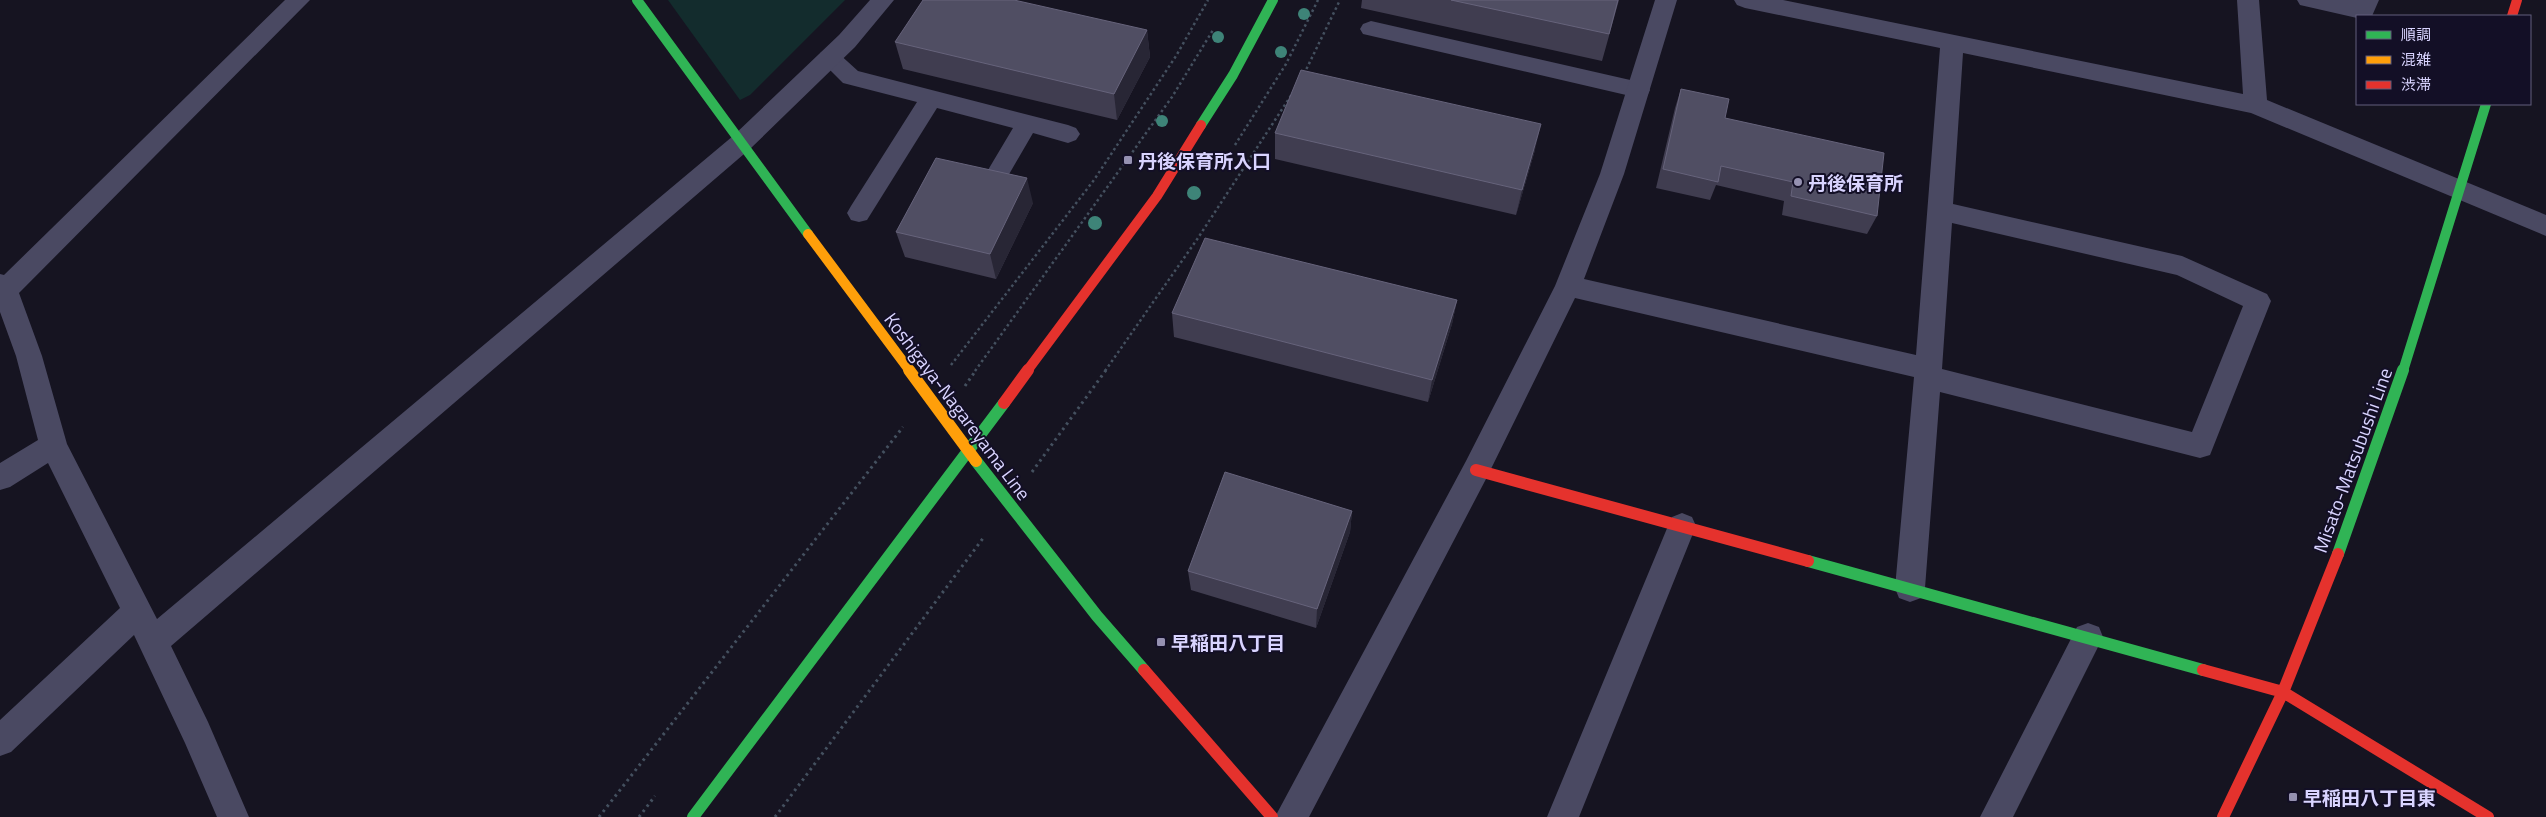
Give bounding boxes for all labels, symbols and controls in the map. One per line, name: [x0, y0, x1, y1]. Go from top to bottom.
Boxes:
legend: [2356, 15, 2531, 105]
text: 順調: [2401, 23, 2431, 46]
text: 混雑: [2401, 48, 2431, 71]
text: 渋滞: [2401, 73, 2431, 96]
place label: 丹後保育所入口: [1138, 146, 1271, 175]
marker: 丹後保育所入口: [1122, 154, 1134, 166]
place label: 丹後保育所: [1808, 168, 1903, 197]
marker: 丹後保育所: [1792, 176, 1804, 188]
street label: Koshigaya-Nagareyama Line: [878, 306, 1038, 506]
street label: Misato-Matsubushi Line: [2305, 363, 2399, 557]
place label: 早稲田八丁目: [1171, 628, 1285, 657]
marker: 早稲田八丁目: [1155, 636, 1167, 648]
place label: 早稲田八丁目東: [2303, 783, 2436, 812]
marker: 早稲田八丁目東: [2287, 791, 2299, 803]

